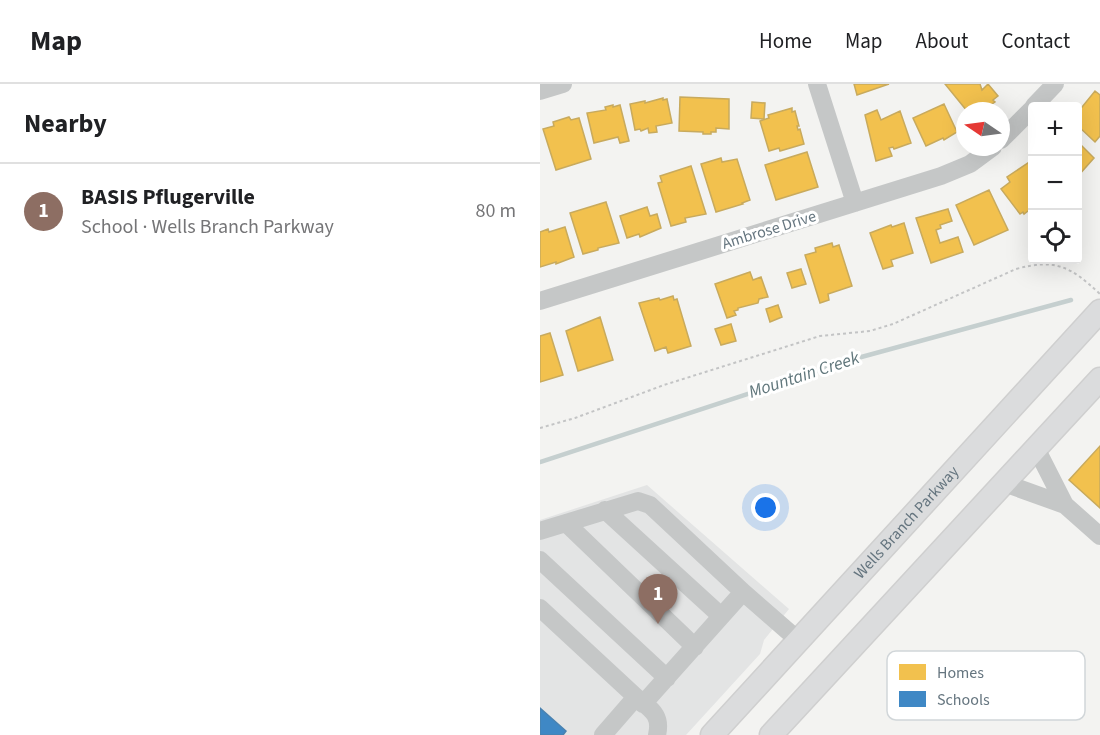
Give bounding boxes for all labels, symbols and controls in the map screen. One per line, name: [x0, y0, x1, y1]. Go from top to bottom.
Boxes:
text: Map: [30, 21, 82, 61]
text: Home: [759, 26, 812, 56]
text: Map: [845, 26, 883, 56]
text: About: [916, 26, 968, 56]
text: Contact: [1001, 26, 1070, 56]
north arrow: [956, 102, 1010, 156]
map controls: [1028, 102, 1082, 264]
button: +: [1028, 102, 1082, 156]
text: Nearby: [24, 105, 107, 142]
button: −: [1028, 156, 1082, 210]
text: BASIS Pflugerville: [81, 181, 255, 213]
text: 1: [38, 197, 49, 225]
text: 80 m: [476, 197, 516, 225]
street label: Ambrose Drive: [719, 205, 819, 255]
button: locate: [1028, 210, 1082, 264]
text: School · Wells Branch Parkway: [81, 213, 334, 241]
water label: Mountain Creek: [745, 345, 863, 405]
street label: Wells Branch Parkway: [849, 461, 964, 584]
your location: [751, 493, 780, 522]
pin: 1: [638, 574, 678, 624]
legend: [887, 651, 1085, 720]
text: Homes: [937, 662, 984, 684]
text: Schools: [937, 689, 990, 711]

